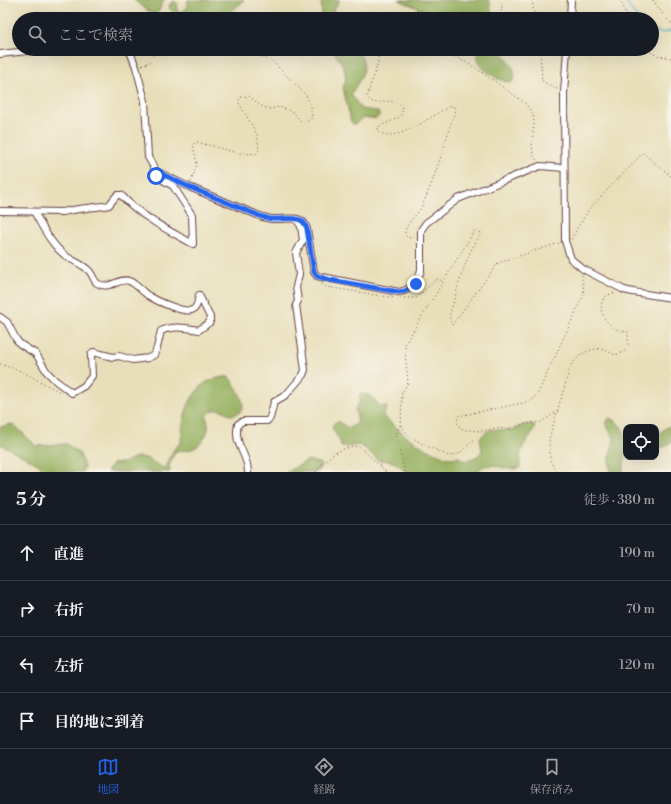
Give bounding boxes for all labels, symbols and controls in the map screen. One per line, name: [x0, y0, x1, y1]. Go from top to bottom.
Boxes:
search box: [12, 12, 659, 56]
icon: search: [26, 23, 48, 45]
text: ここで検索: [58, 26, 133, 45]
route start: [147, 167, 165, 185]
route end: [407, 275, 425, 293]
map controls: [623, 424, 659, 460]
button: locate: [623, 424, 659, 460]
text: 5 分: [16, 489, 46, 511]
text: 徒歩 · 380 m: [584, 492, 655, 508]
icon: ahead: [16, 542, 38, 564]
text: 直進: [54, 545, 84, 564]
text: 190 m: [619, 545, 655, 561]
icon: right: [16, 598, 38, 620]
text: 右折: [54, 601, 84, 620]
text: 70 m: [626, 601, 655, 617]
icon: left: [16, 654, 38, 676]
text: 左折: [54, 657, 84, 676]
text: 120 m: [619, 657, 655, 673]
icon: arrive: [16, 710, 38, 732]
text: 目的地に到着: [54, 713, 144, 732]
tab: 地図: [97, 756, 119, 797]
tab: 経路: [313, 756, 335, 797]
tab: 保存済み: [530, 756, 574, 797]

